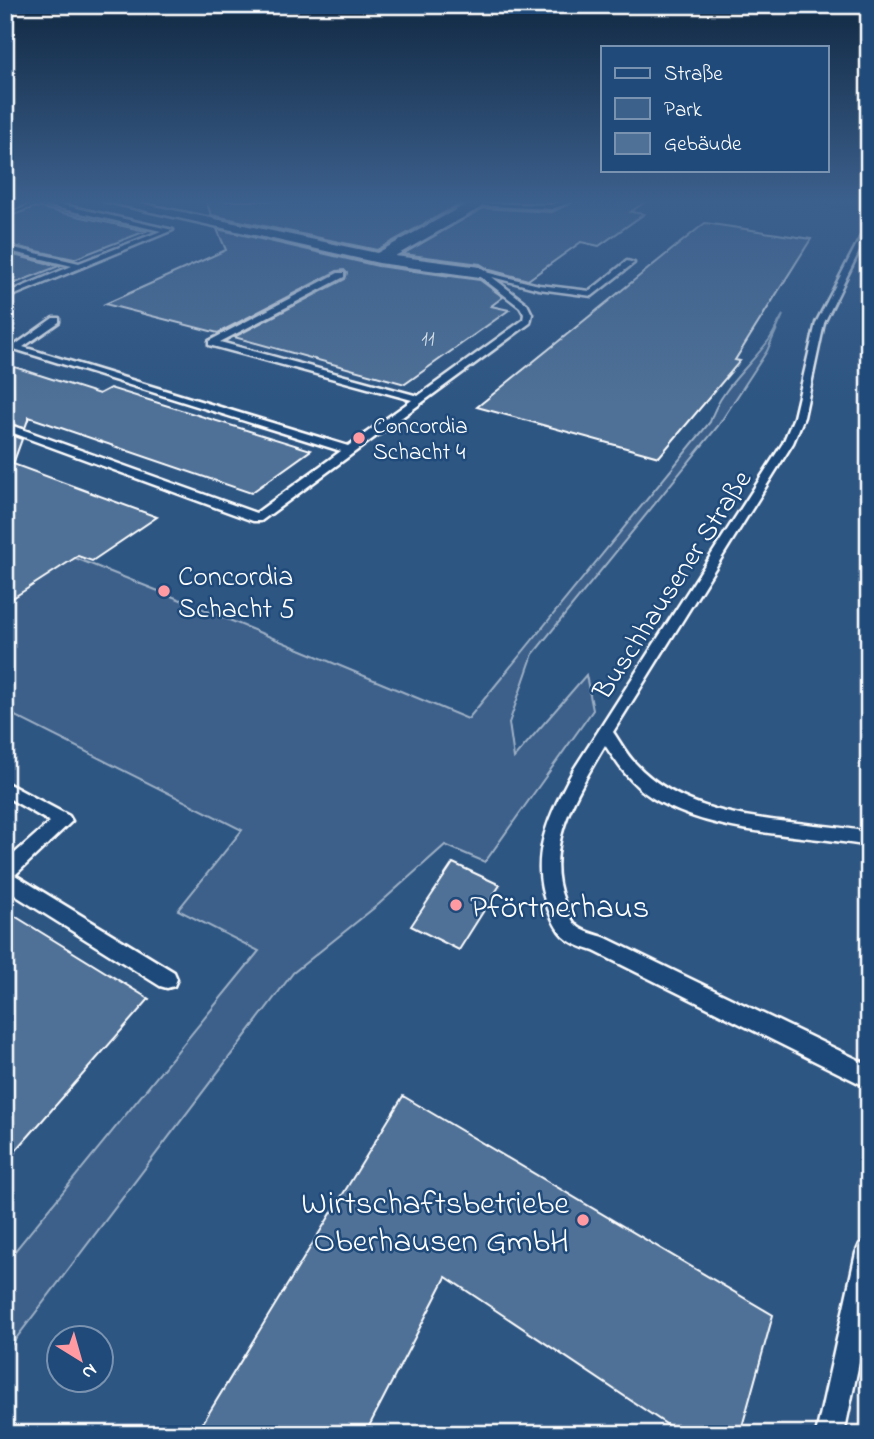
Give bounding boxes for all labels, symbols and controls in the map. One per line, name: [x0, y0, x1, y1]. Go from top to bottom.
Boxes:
legend: [601, 46, 828, 172]
text: Straße: [664, 60, 723, 90]
text: Park: [664, 96, 703, 126]
text: Gebäude: [664, 130, 742, 160]
house number: 11: [421, 325, 435, 355]
place label: Concordia Schacht 4: [373, 411, 468, 470]
marker: Concordia Schacht 4: [351, 430, 367, 446]
street label: Buschhausener Straße: [584, 463, 764, 710]
place label: Concordia Schacht 5: [178, 558, 295, 631]
marker: Concordia Schacht 5: [156, 583, 172, 599]
place label: Pförtnerhaus: [470, 885, 649, 933]
marker: Pförtnerhaus: [448, 897, 464, 913]
place label: Wirtschaftsbetriebe Oberhausen GmbH: [301, 1181, 569, 1267]
marker: Wirtschaftsbetriebe Oberhausen GmbH: [575, 1212, 591, 1228]
north arrow: [46, 1324, 116, 1394]
text: N: [75, 1356, 102, 1385]

